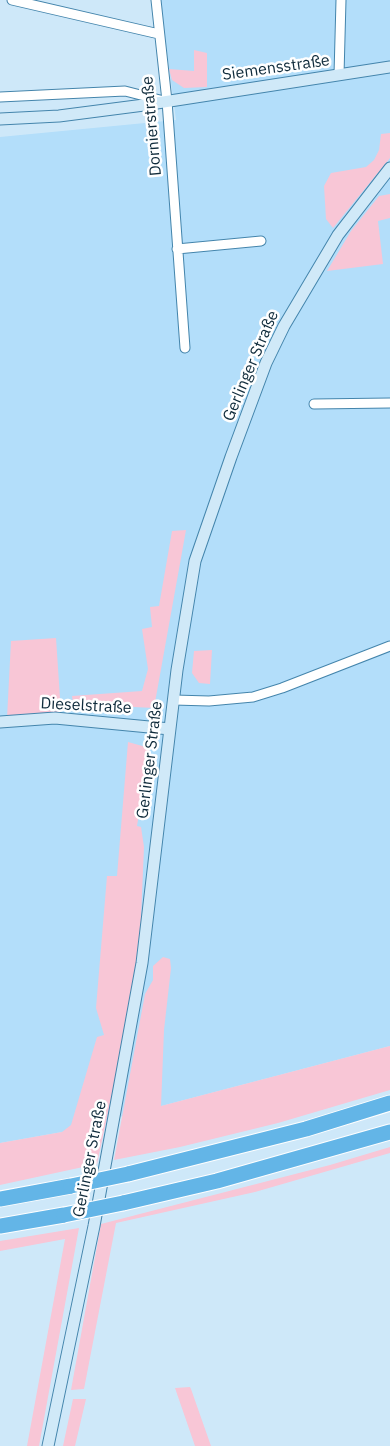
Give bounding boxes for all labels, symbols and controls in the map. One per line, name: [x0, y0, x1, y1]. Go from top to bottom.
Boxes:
street label: Siemensstraße: [221, 51, 331, 85]
street label: Dornierstraße: [138, 75, 166, 177]
street label: Gerlinger Straße: [219, 308, 283, 424]
street label: Dieselstraße: [40, 694, 132, 718]
street label: Gerlinger Straße: [133, 700, 167, 820]
street label: Gerlinger Straße: [69, 1099, 111, 1219]

